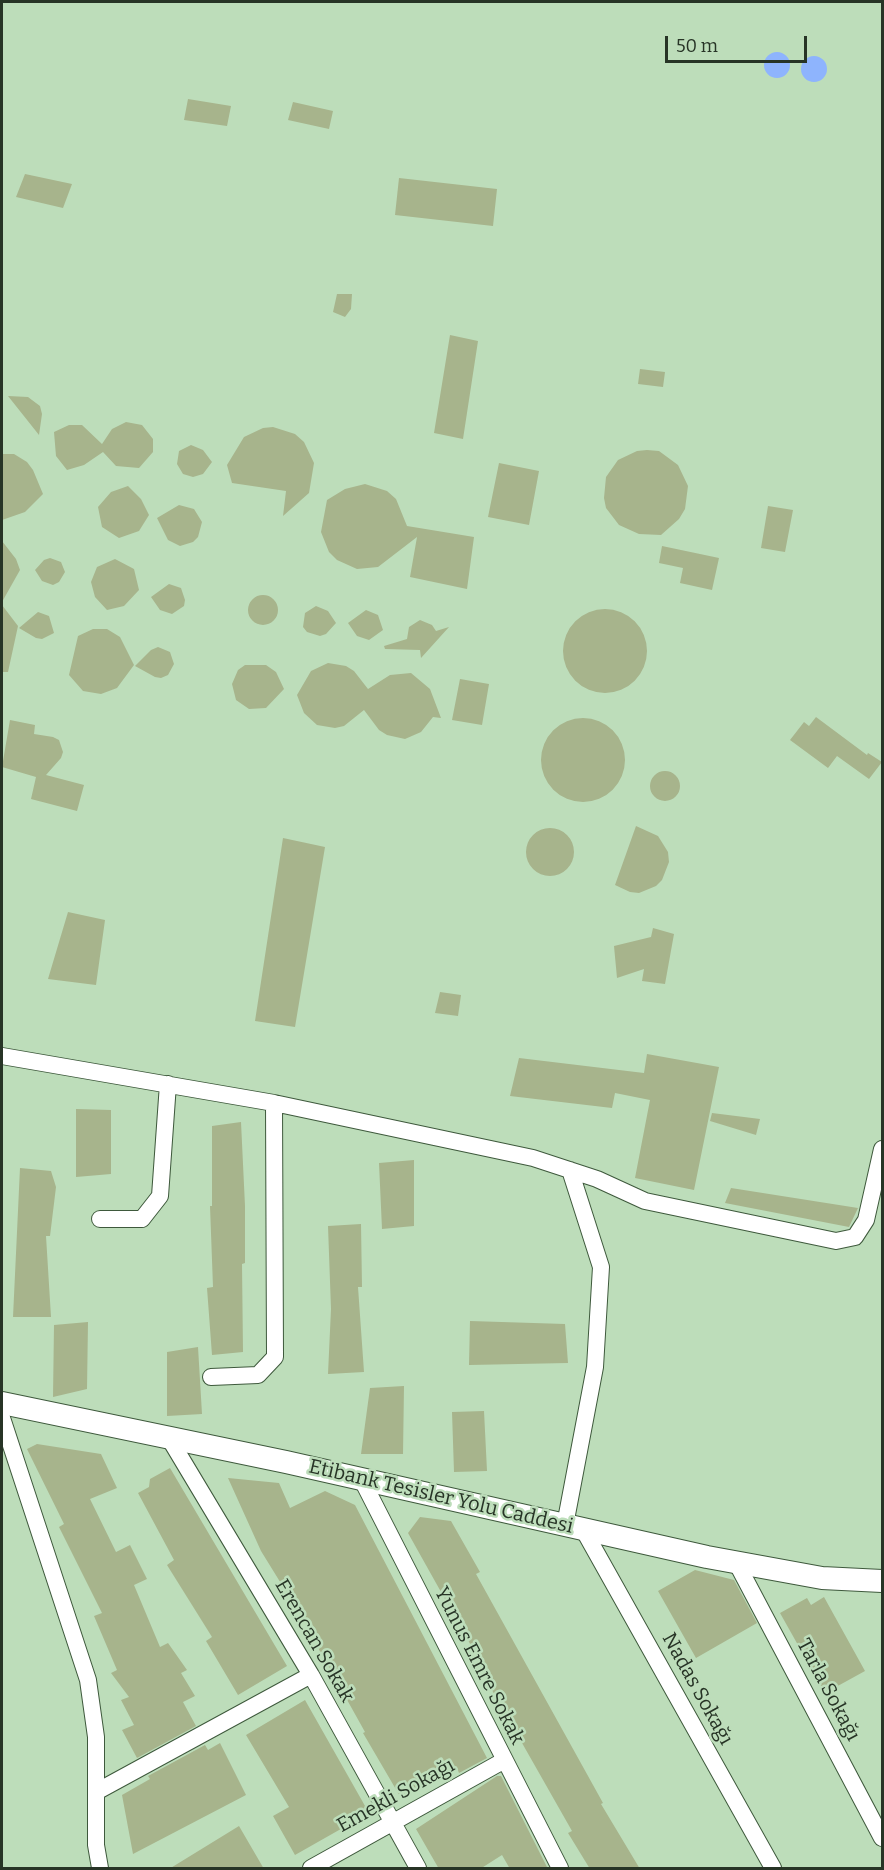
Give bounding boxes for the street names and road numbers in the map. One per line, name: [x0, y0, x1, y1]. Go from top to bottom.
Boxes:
street label: Etibank Tesisler Yolu Caddesi: [306, 1455, 576, 1539]
street label: Erencan Sokak: [269, 1575, 359, 1707]
street label: Yunus Emre Sokak: [429, 1583, 529, 1749]
street label: Nadas Sokağı: [656, 1629, 738, 1749]
street label: Tarla Sokağı: [791, 1635, 865, 1745]
street label: Emekli Sokağı: [333, 1754, 459, 1838]

